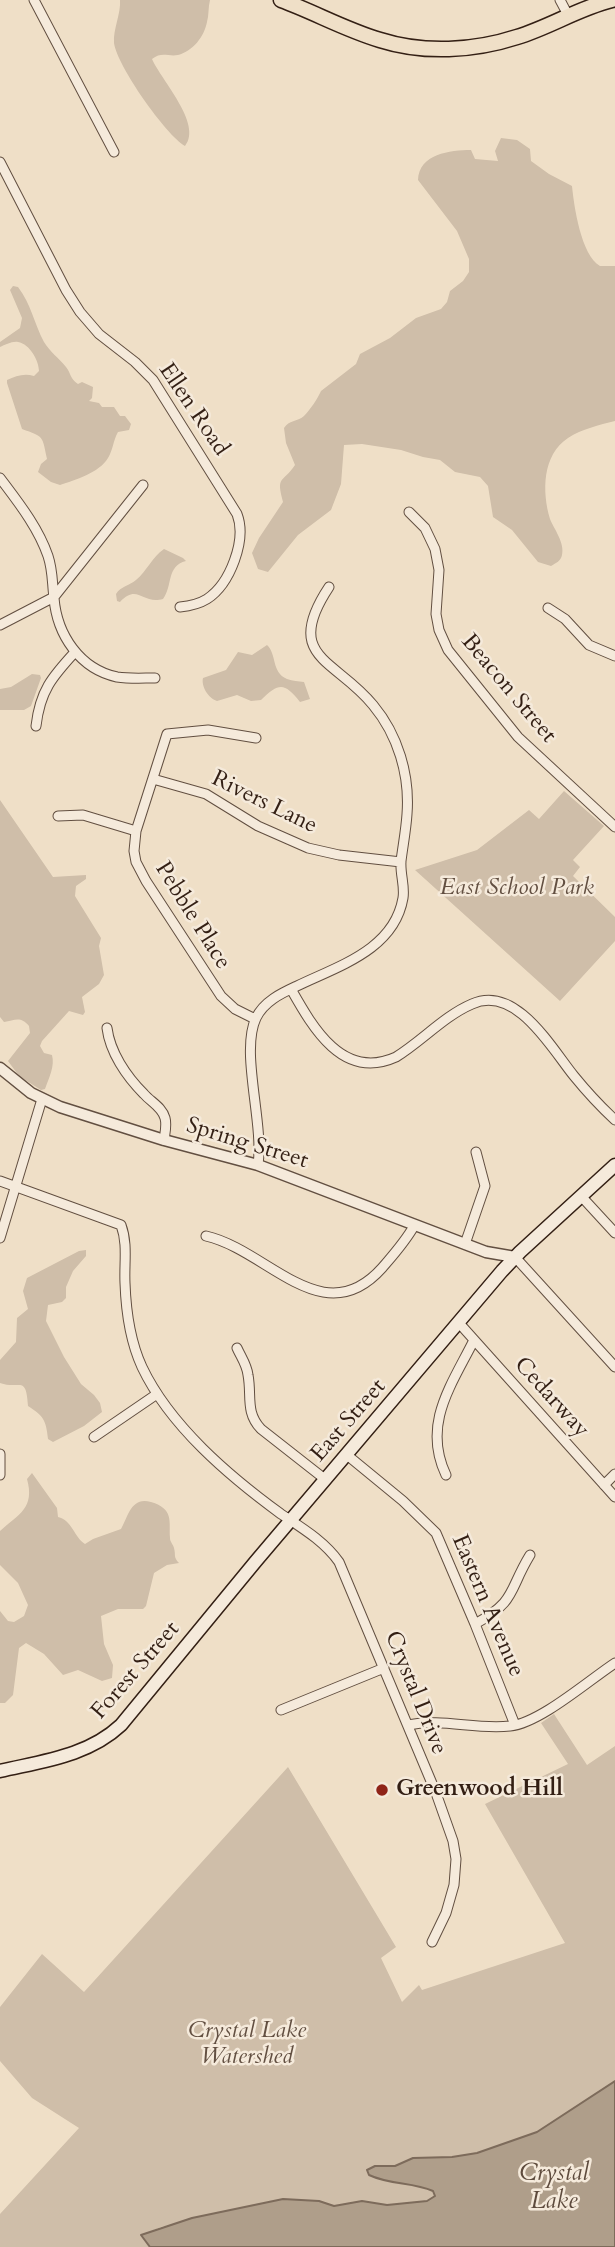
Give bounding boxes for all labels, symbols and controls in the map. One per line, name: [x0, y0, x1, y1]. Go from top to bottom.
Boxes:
street label: Ellen Road: [152, 358, 234, 462]
street label: Beacon Street: [455, 629, 561, 749]
street label: Rivers Lane: [207, 766, 321, 840]
street label: Pebble Place: [148, 857, 236, 975]
park label: East School Park: [440, 875, 594, 903]
street label: Spring Street: [183, 1112, 311, 1176]
street label: Cedarway: [508, 1352, 594, 1444]
street label: East Street: [306, 1374, 392, 1468]
street label: Eastern Avenue: [445, 1531, 529, 1681]
street label: Forest Street: [86, 1616, 186, 1726]
street label: Crystal Drive: [378, 1627, 452, 1759]
place label: Greenwood Hill: [396, 1776, 563, 1804]
marker: Greenwood Hill: [374, 1782, 390, 1798]
park label: Crystal Lake Watershed: [188, 2018, 306, 2072]
water label: Crystal Lake: [519, 2160, 589, 2216]

